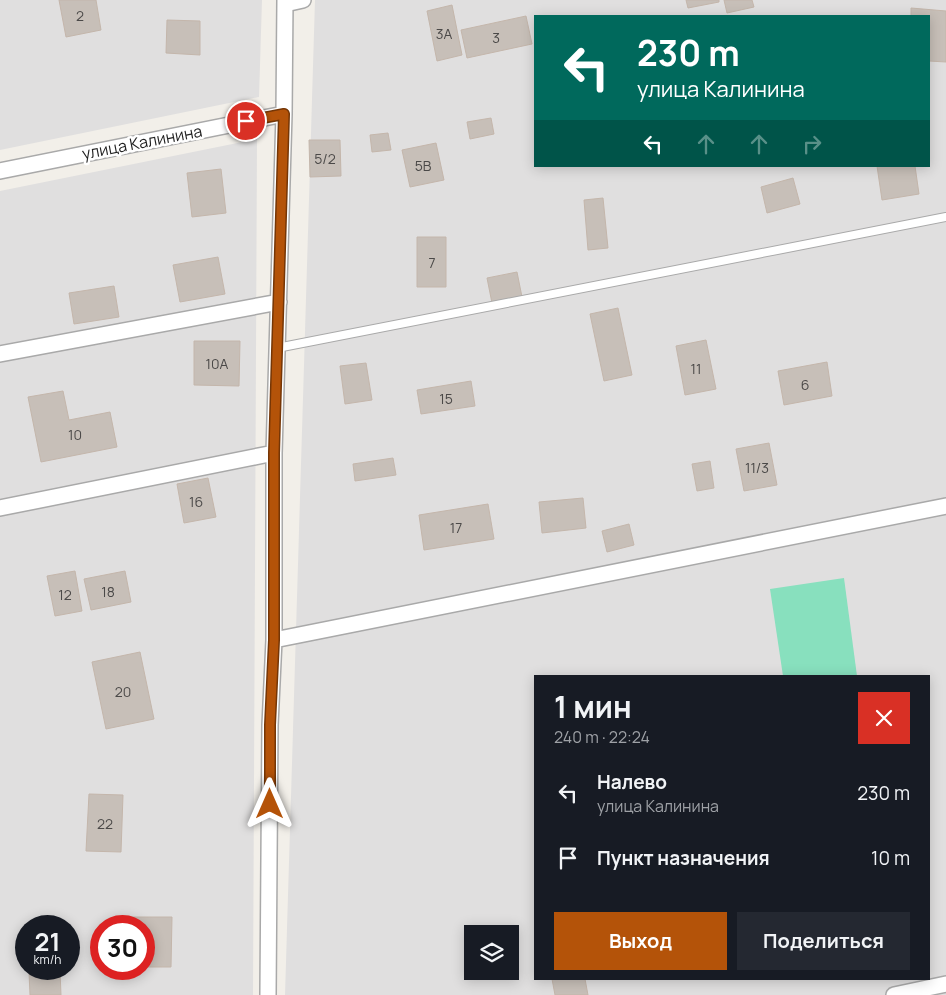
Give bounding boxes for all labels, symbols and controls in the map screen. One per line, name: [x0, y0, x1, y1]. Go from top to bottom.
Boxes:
house number: 2: [76, 6, 84, 25]
house number: 3А: [436, 24, 452, 43]
house number: 3: [492, 28, 500, 47]
text: 230 m: [637, 29, 740, 77]
icon: left: [554, 35, 619, 100]
text: улица Калинина: [637, 74, 805, 104]
pin: [225, 100, 267, 142]
icon: arrive: [232, 107, 260, 135]
street label: улица Калинина: [80, 120, 204, 164]
icon: left: [639, 130, 667, 158]
icon: ahead: [692, 130, 720, 158]
icon: ahead: [745, 130, 773, 158]
icon: right: [798, 130, 826, 158]
house number: 5/2: [314, 149, 336, 168]
house number: 5В: [415, 156, 432, 175]
house number: 7: [428, 253, 436, 272]
house number: 10А: [206, 354, 229, 373]
house number: 11: [691, 359, 701, 378]
house number: 6: [801, 375, 809, 394]
house number: 15: [439, 389, 453, 408]
house number: 10: [68, 425, 82, 444]
house number: 11/3: [745, 458, 769, 477]
house number: 16: [189, 492, 203, 511]
house number: 17: [450, 518, 462, 537]
house number: 18: [101, 582, 115, 601]
house number: 12: [58, 585, 72, 604]
house number: 20: [115, 682, 131, 701]
text: 1 мин: [554, 686, 632, 727]
button: close: [858, 692, 910, 744]
text: 240 m · 22:24: [554, 726, 650, 748]
text: Налево: [597, 769, 667, 795]
position arrow: [243, 777, 295, 829]
icon: left: [554, 779, 582, 807]
text: 230 m: [857, 780, 910, 806]
text: улица Калинина: [597, 795, 719, 817]
house number: 22: [97, 814, 113, 833]
icon: arrive: [554, 844, 582, 872]
text: Пункт назначения: [597, 845, 770, 871]
text: 10 m: [871, 845, 910, 871]
button: Выход: [554, 912, 727, 970]
button: Поделиться: [737, 912, 910, 970]
speed limit sign: 30: [90, 915, 155, 980]
text: 21: [35, 924, 60, 959]
map controls: [464, 925, 519, 980]
button: layers: [464, 925, 519, 980]
text: km/h: [34, 951, 61, 968]

